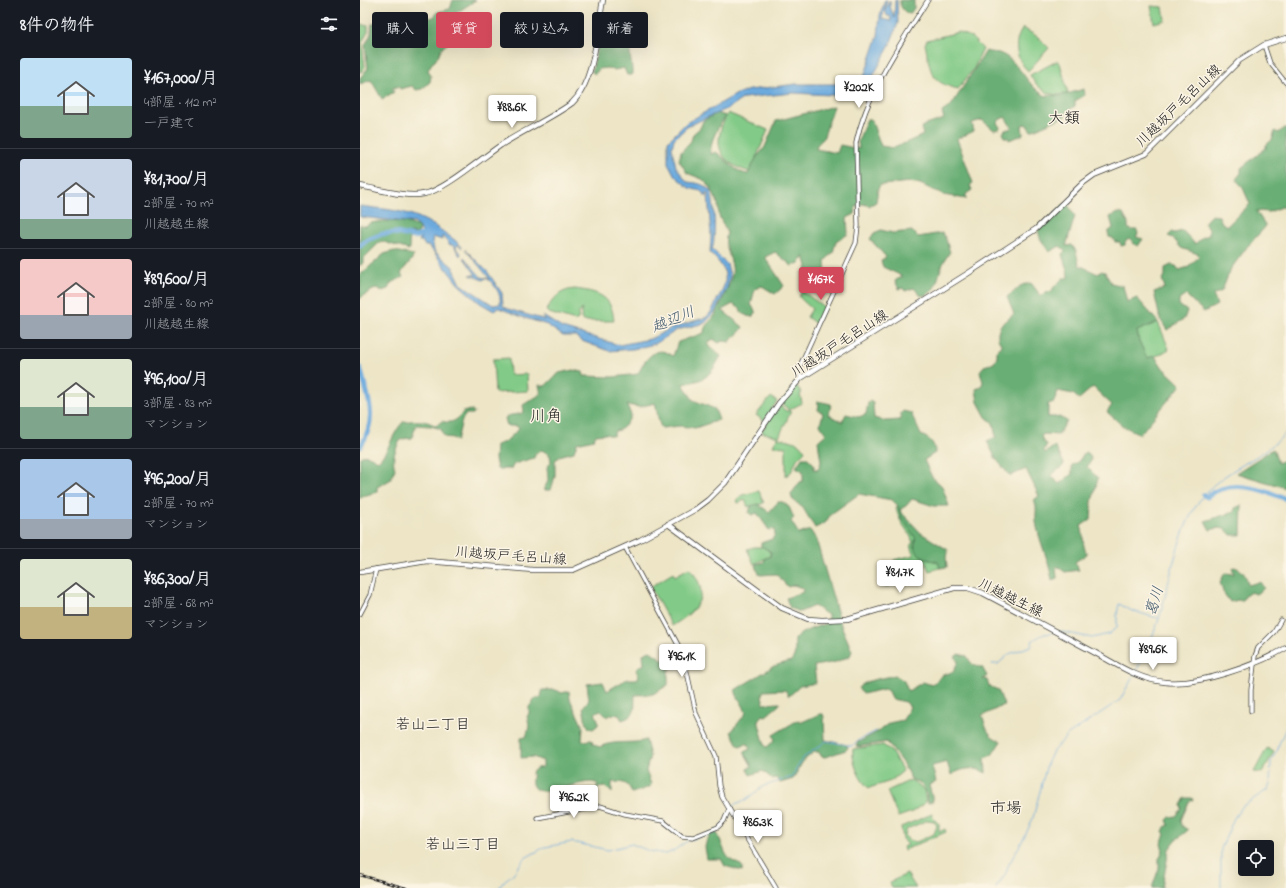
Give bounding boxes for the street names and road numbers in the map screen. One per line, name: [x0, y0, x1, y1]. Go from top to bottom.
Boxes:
street label: 川越坂戸毛呂山線: [1131, 60, 1227, 153]
street label: 川越坂戸毛呂山線: [787, 305, 893, 384]
street label: 川越坂戸毛呂山線: [454, 542, 567, 571]
street label: 川越越生線: [974, 574, 1046, 623]

